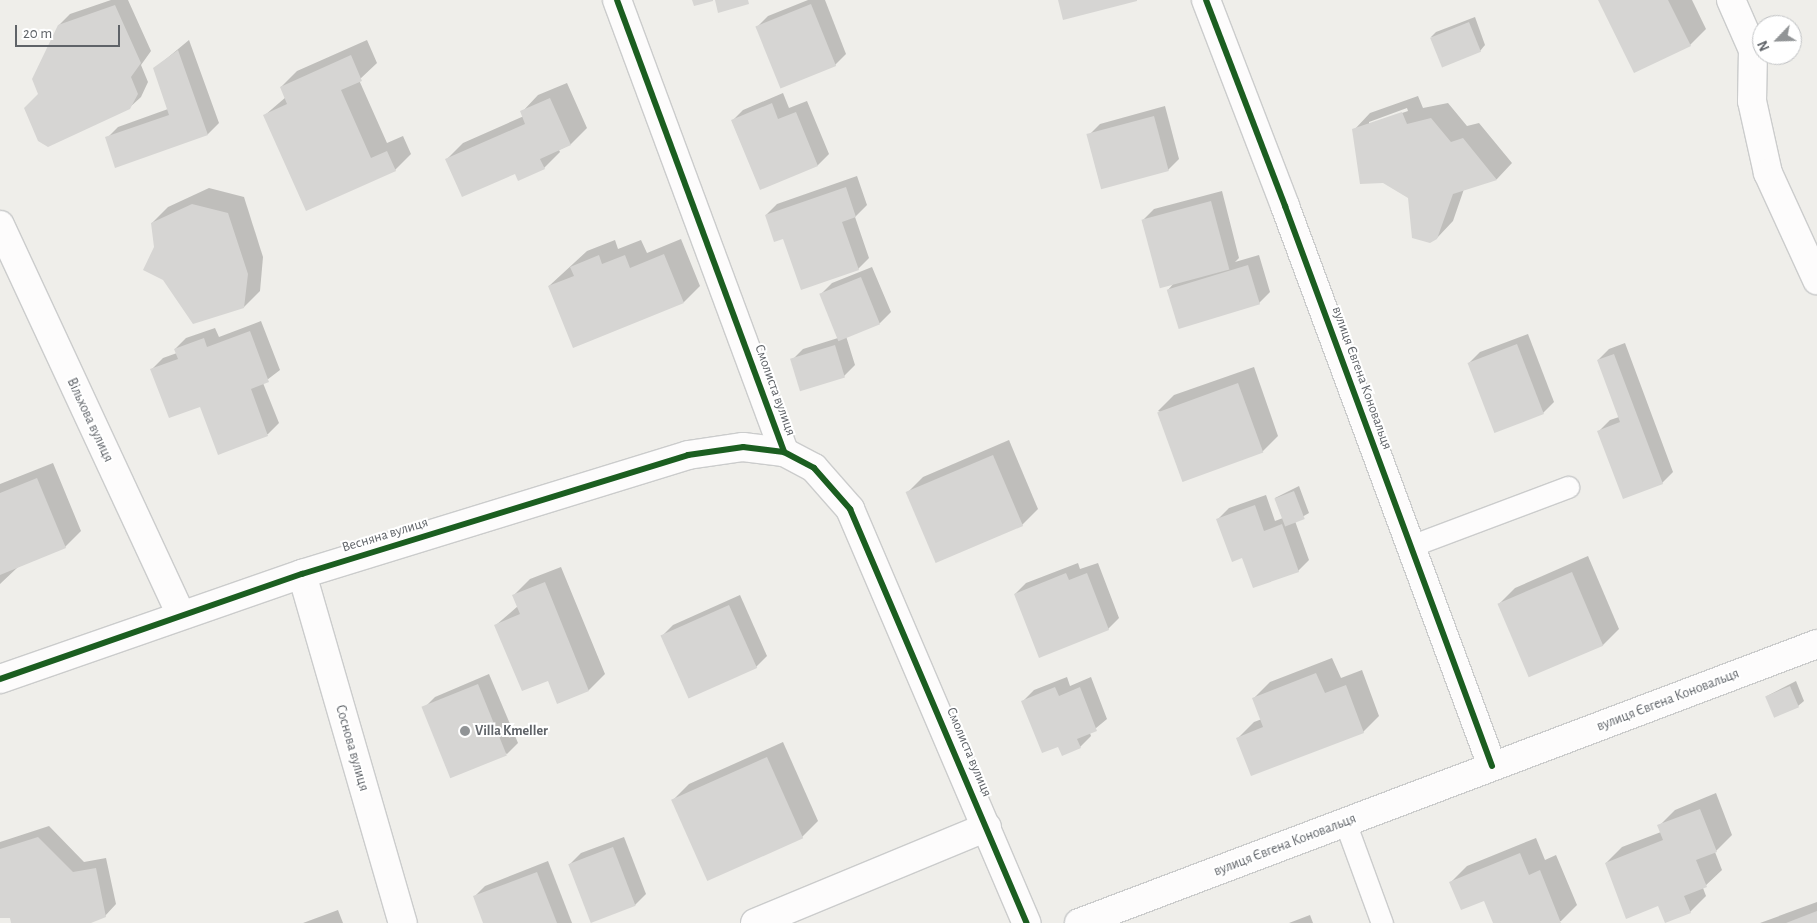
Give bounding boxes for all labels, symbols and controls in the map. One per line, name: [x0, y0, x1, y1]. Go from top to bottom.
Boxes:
scale bar: [18, 15, 122, 47]
north arrow: [1752, 15, 1802, 65]
text: 20 m: [23, 26, 52, 41]
text: N: [1756, 38, 1773, 53]
street label: вулиця Євгена Коновальця: [1328, 304, 1396, 452]
street label: Смолиста вулиця: [751, 342, 799, 438]
street label: Вільхова вулиця: [63, 375, 117, 465]
street label: Весняна вулиця: [340, 514, 430, 556]
street label: вулиця Євгена Коновальця: [1594, 665, 1742, 735]
street label: Соснова вулиця: [332, 703, 372, 793]
street label: Смолиста вулиця: [943, 705, 995, 799]
place label: Villa Kmeller: [475, 723, 548, 739]
marker: Villa Kmeller: [459, 725, 471, 737]
street label: вулиця Євгена Коновальця: [1211, 810, 1359, 880]

